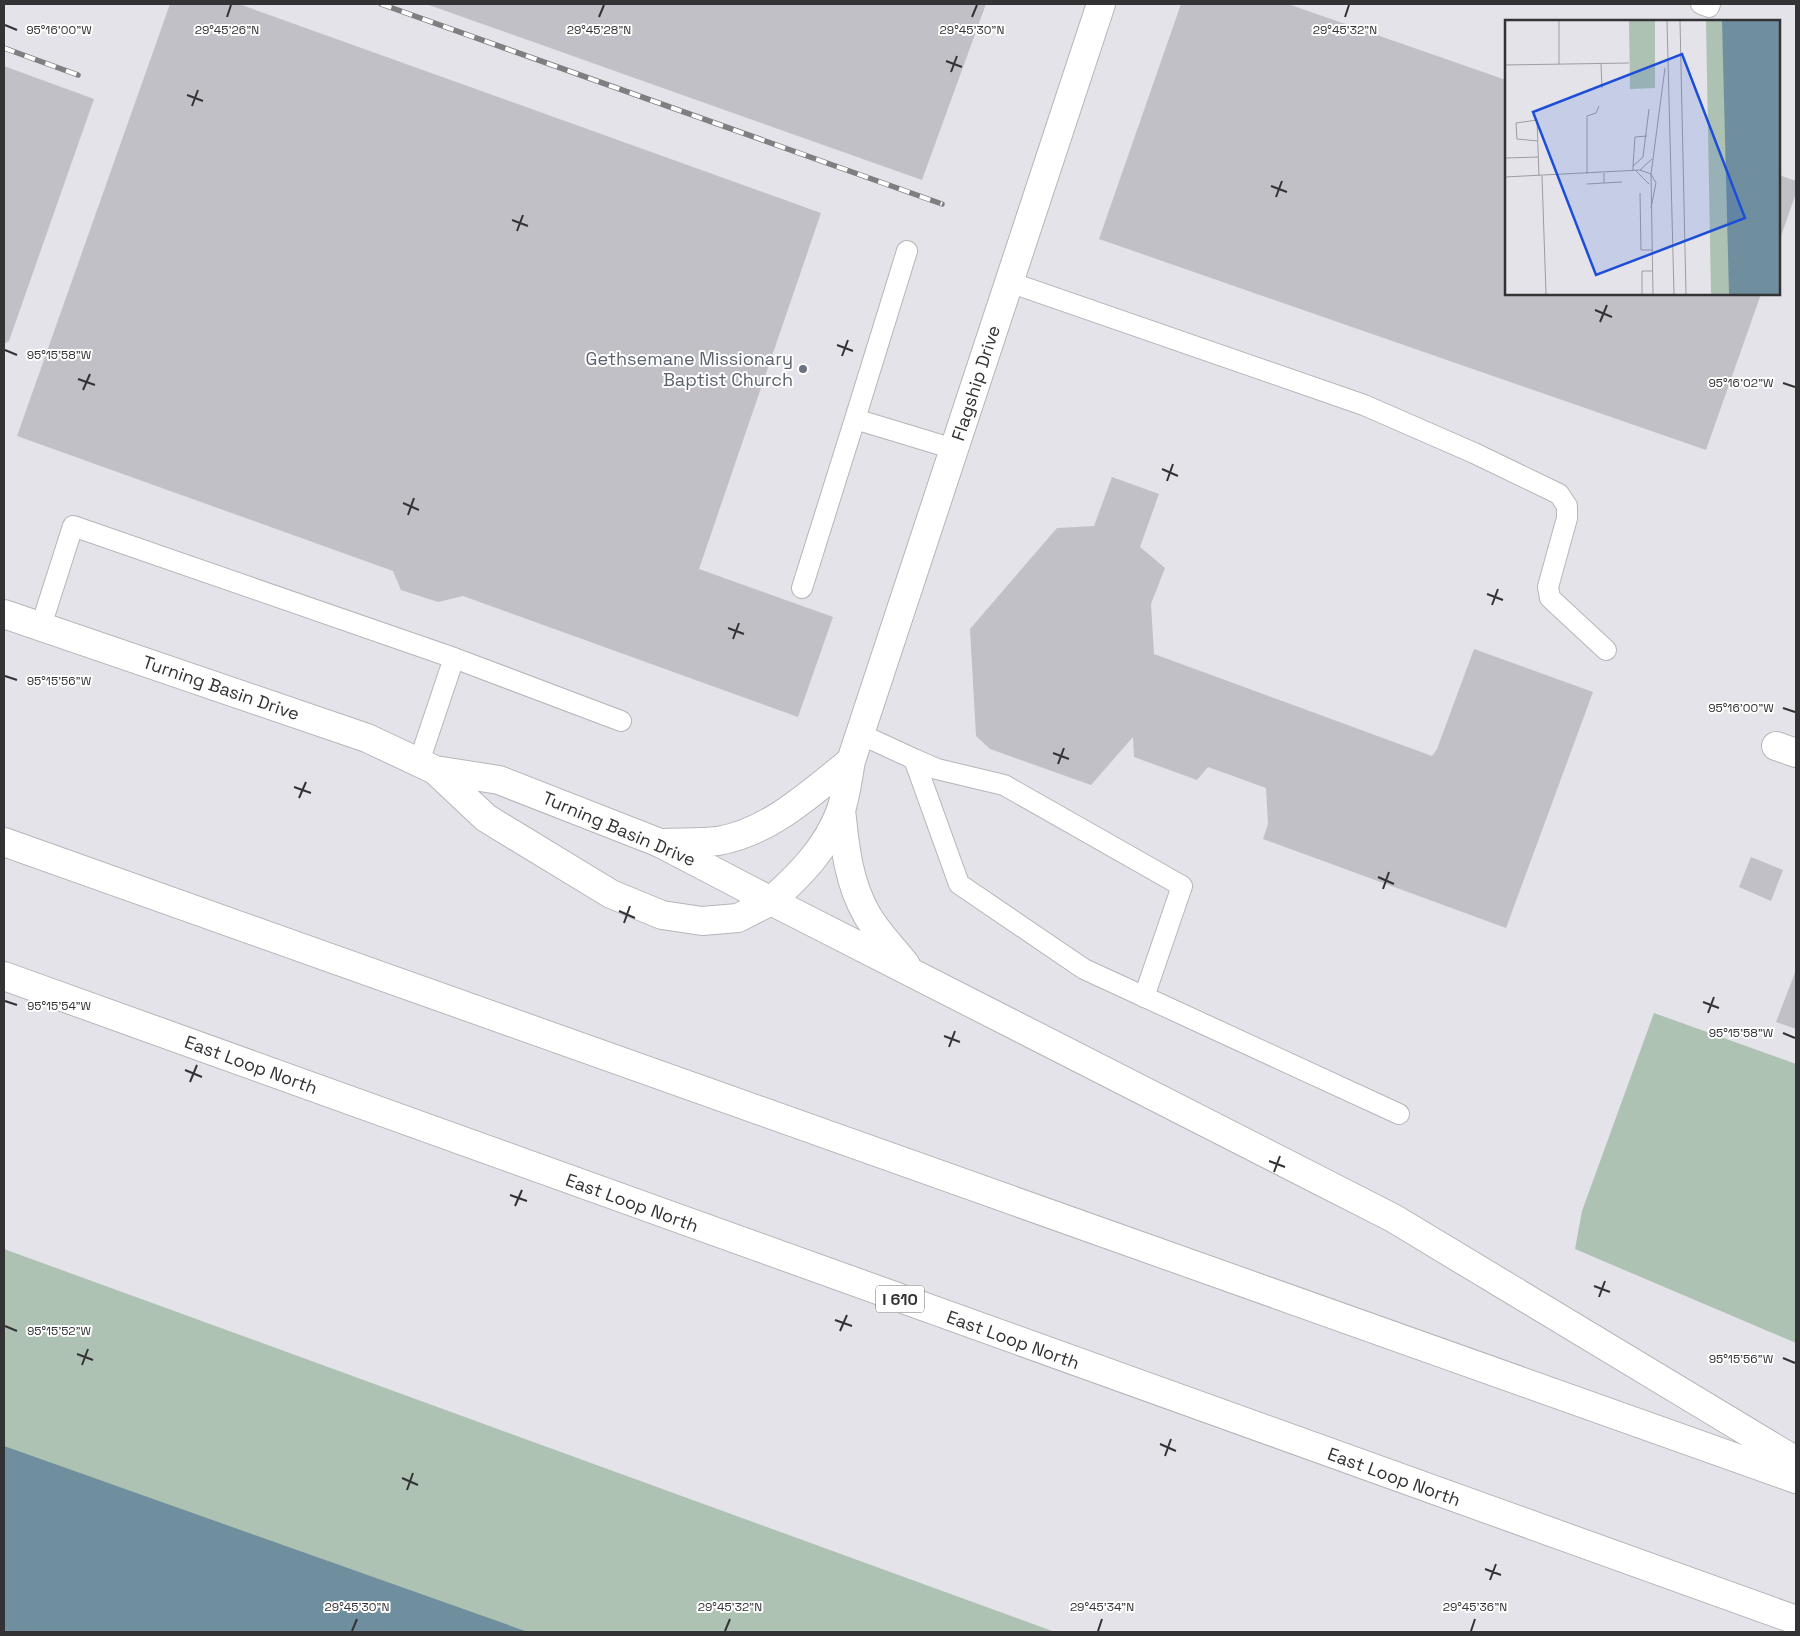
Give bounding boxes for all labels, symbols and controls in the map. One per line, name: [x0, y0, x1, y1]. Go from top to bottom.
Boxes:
inset map: [1505, 20, 1780, 295]
text: 95°16'00"W: [26, 22, 92, 38]
text: 29°45'26"N: [195, 22, 259, 38]
text: 29°45'28"N: [567, 22, 631, 38]
text: 29°45'30"N: [940, 22, 1004, 38]
text: 29°45'32"N: [1313, 22, 1377, 38]
street label: Flagship Drive: [946, 322, 1005, 443]
text: 95°15'58"W: [27, 347, 92, 363]
place label: Gethsemane Missionary Baptist Church: [586, 347, 793, 391]
marker: Gethsemane Missionary Baptist Church: [797, 363, 809, 375]
text: 95°16'02"W: [1708, 375, 1774, 391]
street label: Turning Basin Drive: [140, 650, 303, 725]
text: 95°15'56"W: [27, 673, 92, 689]
text: 95°16'00"W: [1708, 700, 1774, 716]
street label: Turning Basin Drive: [539, 786, 699, 871]
text: 95°15'54"W: [27, 998, 92, 1014]
text: 95°15'58"W: [1709, 1025, 1774, 1041]
street label: East Loop North: [181, 1030, 321, 1099]
street label: East Loop North: [562, 1168, 702, 1237]
road number: I 610: [876, 1286, 924, 1312]
street label: East Loop North: [943, 1305, 1083, 1374]
text: 95°15'52"W: [27, 1323, 92, 1339]
text: 95°15'56"W: [1709, 1351, 1774, 1367]
street label: East Loop North: [1324, 1442, 1464, 1511]
text: 29°45'30"N: [325, 1599, 389, 1615]
text: 29°45'32"N: [698, 1599, 762, 1615]
text: 29°45'34"N: [1070, 1599, 1134, 1615]
text: 29°45'36"N: [1443, 1599, 1507, 1615]

